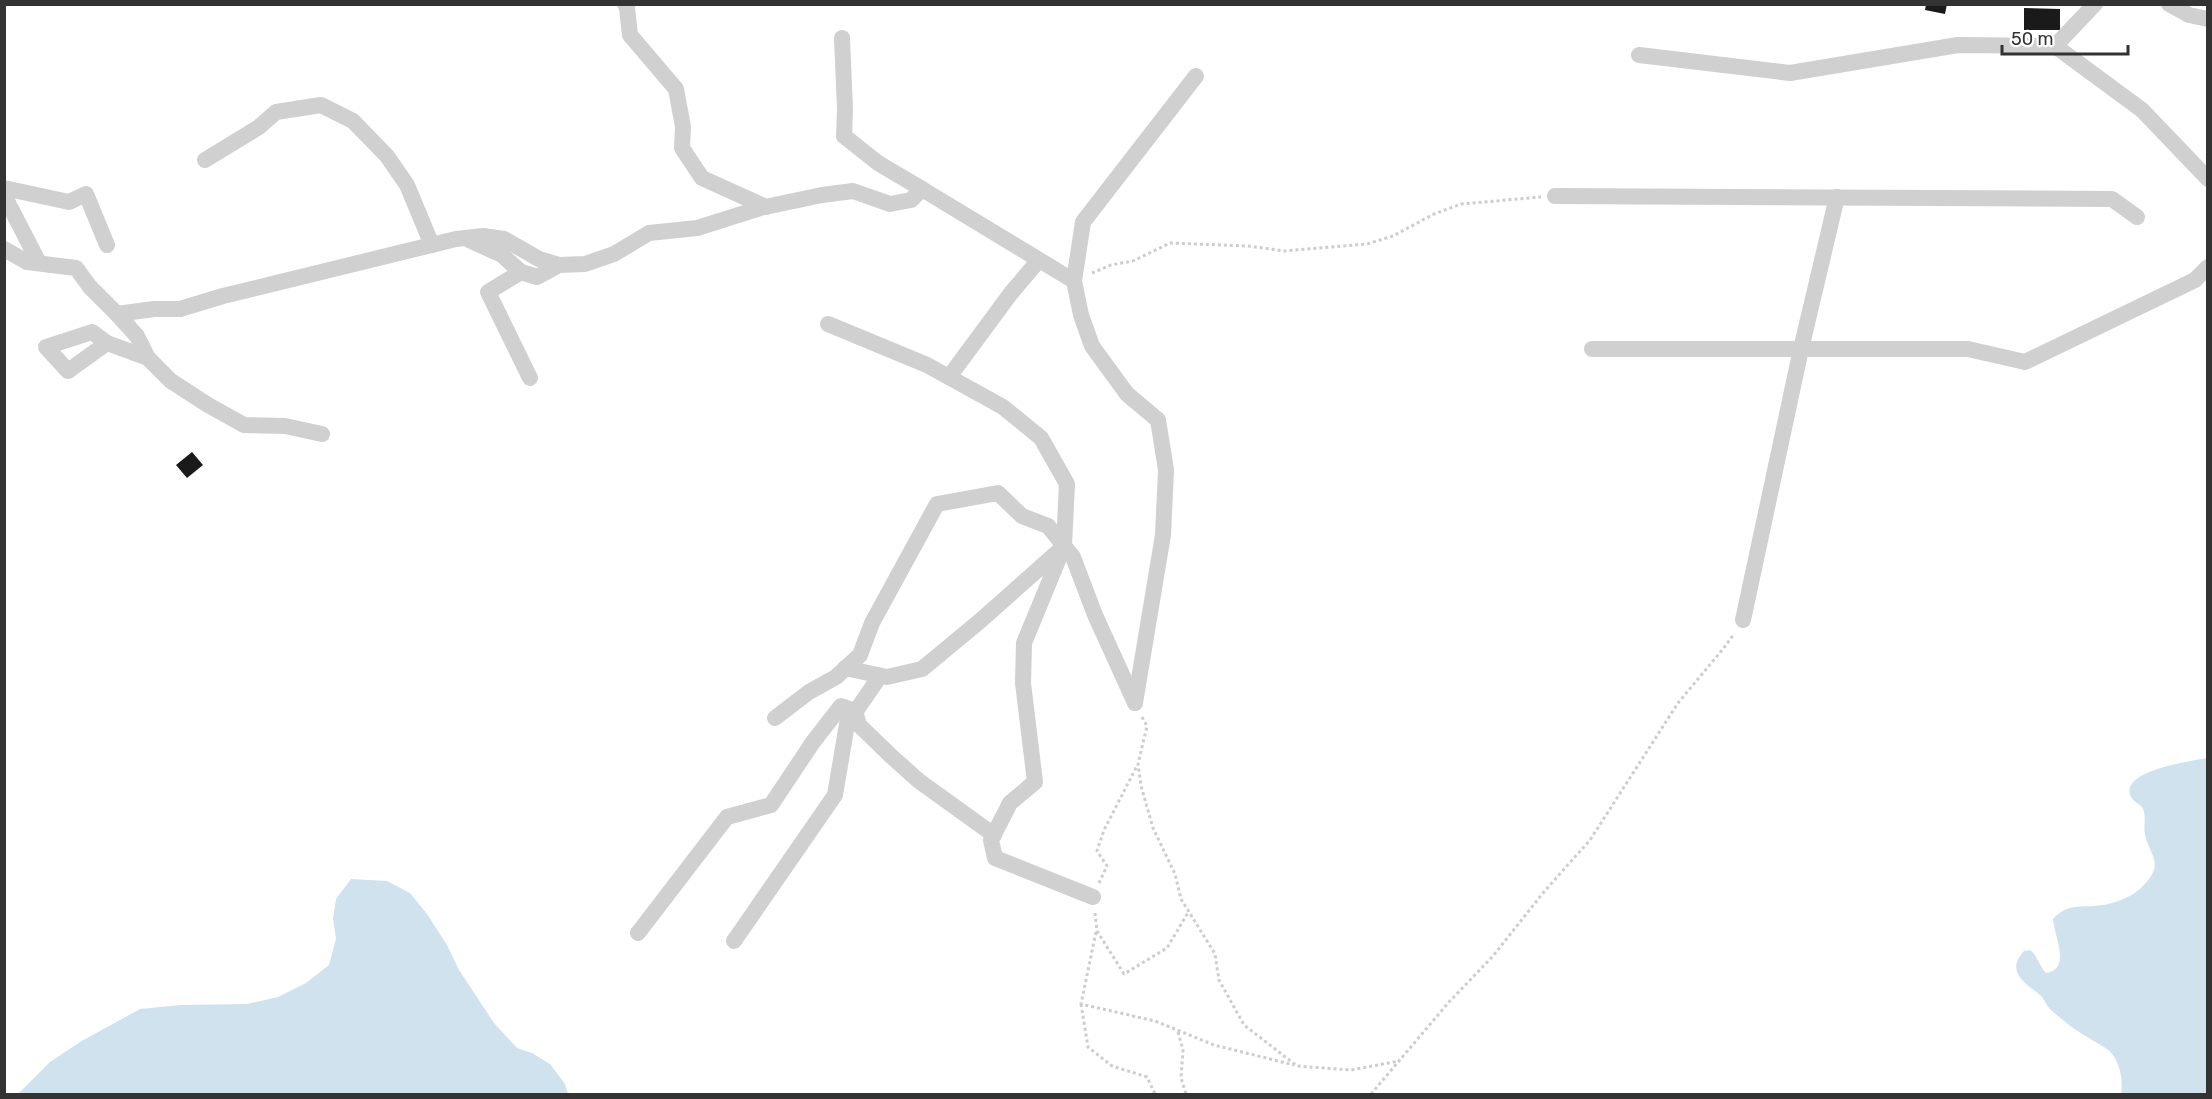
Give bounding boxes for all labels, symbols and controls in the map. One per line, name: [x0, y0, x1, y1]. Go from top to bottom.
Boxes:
scale bar: [2002, 18, 2128, 56]
text: 50 m: [2011, 28, 2054, 50]

